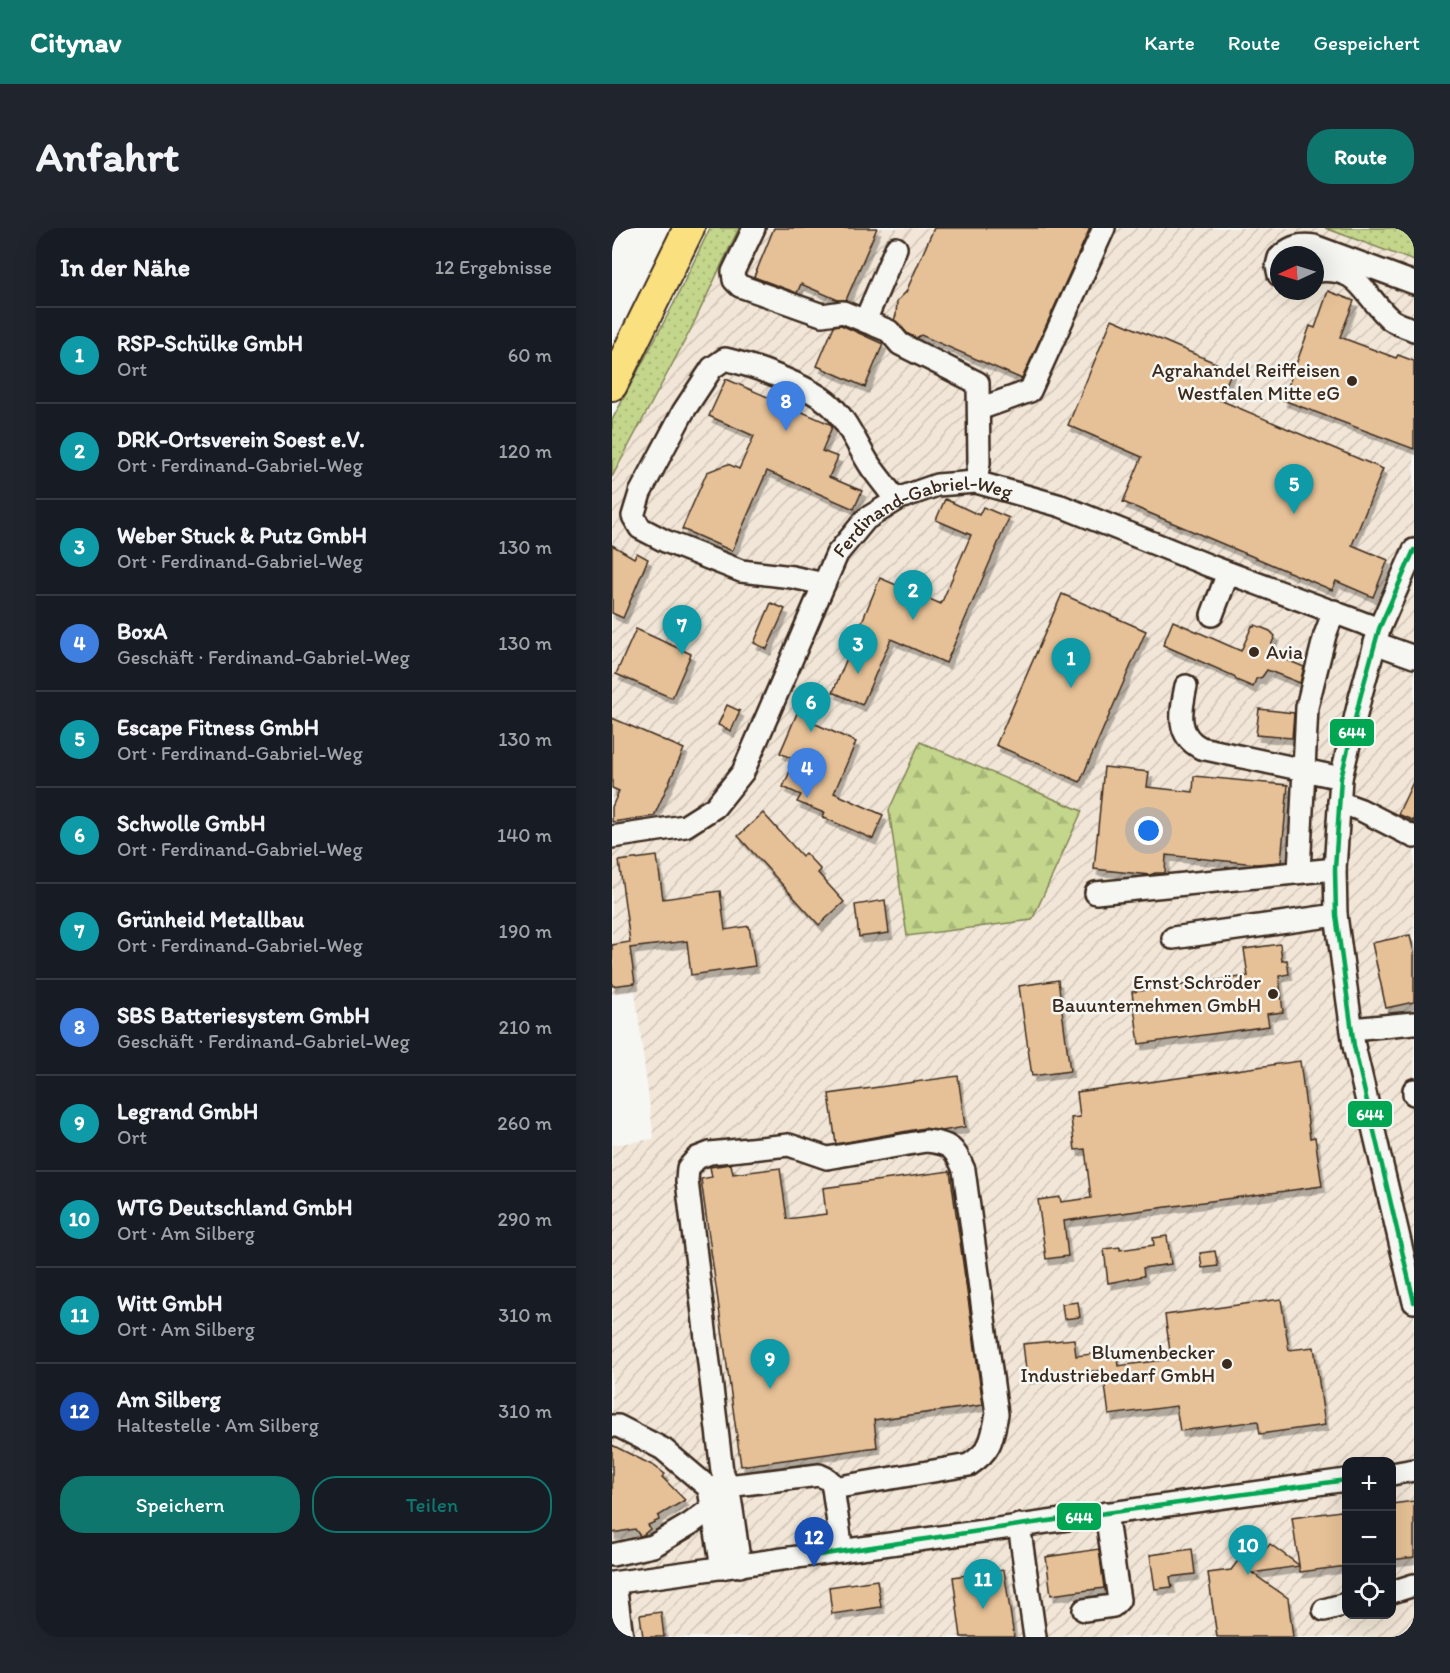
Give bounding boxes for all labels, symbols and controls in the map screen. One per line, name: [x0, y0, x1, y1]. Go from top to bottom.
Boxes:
text: Citynav: [30, 25, 121, 59]
text: Karte: [1144, 30, 1195, 55]
text: Route: [1228, 30, 1281, 55]
text: Gespeichert: [1314, 30, 1420, 55]
button: Route: [1307, 129, 1414, 184]
text: Anfahrt: [36, 131, 179, 182]
north arrow: [1270, 246, 1324, 300]
text: In der Nähe: [60, 251, 190, 283]
text: 12 Ergebnisse: [435, 255, 552, 279]
text: RSP-Schülke GmbH: [117, 330, 303, 357]
text: 1: [75, 343, 84, 367]
text: 60 m: [508, 343, 552, 367]
text: Ort: [117, 357, 147, 381]
place label: Agrahandel Reiffeisen Westfalen Mitte eG: [1152, 358, 1340, 405]
marker: Agrahandel Reiffeisen Westfalen Mitte eG: [1345, 374, 1359, 388]
pin: 8: [766, 382, 806, 431]
text: DRK-Ortsverein Soest e.V.: [117, 426, 365, 453]
text: 2: [74, 439, 85, 463]
text: 120 m: [499, 439, 552, 463]
text: Ort · Ferdinand-Gabriel-Weg: [117, 453, 363, 477]
pin: 5: [1274, 464, 1314, 514]
street label: Ferdinand-Gabriel-Weg: [827, 470, 1016, 562]
text: Weber Stuck & Putz GmbH: [117, 522, 367, 549]
text: 3: [74, 535, 85, 559]
text: 130 m: [498, 535, 552, 559]
text: Ort · Ferdinand-Gabriel-Weg: [117, 549, 363, 573]
pin: 2: [894, 570, 932, 620]
pin: 7: [662, 606, 702, 655]
text: BoxA: [117, 618, 167, 645]
pin: 3: [838, 624, 878, 674]
text: 4: [73, 631, 86, 655]
text: 130 m: [498, 631, 552, 655]
pin: 1: [1052, 638, 1090, 688]
place label: Avia: [1266, 640, 1303, 664]
text: Geschäft · Ferdinand-Gabriel-Weg: [117, 645, 410, 669]
marker: Avia: [1247, 645, 1261, 659]
pin: 6: [792, 682, 830, 732]
text: Escape Fitness GmbH: [117, 714, 319, 741]
line badge: 644: [1329, 718, 1375, 747]
text: 644: [1338, 723, 1366, 742]
text: 5: [74, 727, 85, 751]
text: 130 m: [498, 727, 552, 751]
text: Ort · Ferdinand-Gabriel-Weg: [117, 741, 363, 765]
pin: 4: [788, 748, 826, 798]
text: Schwolle GmbH: [117, 810, 265, 837]
your location: [1134, 816, 1163, 845]
text: 6: [74, 823, 85, 847]
text: 140 m: [497, 823, 552, 847]
text: Ort · Ferdinand-Gabriel-Weg: [117, 837, 363, 861]
text: Grünheid Metallbau: [117, 906, 304, 933]
text: 7: [75, 919, 84, 943]
text: 190 m: [499, 919, 552, 943]
text: Ort · Ferdinand-Gabriel-Weg: [117, 933, 363, 957]
place label: Ernst Schröder Bauunternehmen GmbH: [1052, 970, 1261, 1017]
marker: Ernst Schröder Bauunternehmen GmbH: [1266, 987, 1280, 1001]
text: SBS Batteriesystem GmbH: [117, 1002, 370, 1029]
text: 8: [74, 1015, 85, 1039]
text: 210 m: [499, 1015, 552, 1039]
text: Geschäft · Ferdinand-Gabriel-Weg: [117, 1029, 410, 1053]
text: Legrand GmbH: [117, 1098, 258, 1125]
line badge: 644: [1347, 1100, 1393, 1128]
text: 644: [1356, 1105, 1384, 1124]
text: 9: [74, 1111, 85, 1135]
text: 260 m: [497, 1111, 552, 1135]
text: Ort: [117, 1125, 147, 1149]
text: WTG Deutschland GmbH: [117, 1194, 352, 1221]
text: 10: [69, 1207, 90, 1231]
text: 290 m: [497, 1207, 552, 1231]
text: Ort · Am Silberg: [117, 1221, 255, 1245]
text: Witt GmbH: [117, 1290, 222, 1317]
text: 11: [70, 1303, 89, 1327]
text: 310 m: [498, 1303, 552, 1327]
text: Ort · Am Silberg: [117, 1317, 255, 1341]
pin: 9: [750, 1340, 790, 1389]
place label: Blumenbecker Industriebedarf GmbH: [1020, 1340, 1215, 1387]
marker: Blumenbecker Industriebedarf GmbH: [1220, 1357, 1234, 1371]
text: Am Silberg: [117, 1386, 221, 1413]
text: 12: [70, 1399, 89, 1423]
text: 310 m: [498, 1399, 552, 1423]
text: Haltestelle · Am Silberg: [117, 1413, 319, 1437]
map controls: [1342, 1457, 1396, 1619]
button: +: [1342, 1457, 1396, 1511]
button: Speichern: [60, 1476, 300, 1533]
button: Teilen: [312, 1476, 552, 1533]
line badge: 644: [1056, 1502, 1102, 1531]
text: 644: [1065, 1508, 1093, 1527]
button: −: [1342, 1511, 1396, 1565]
pin: 12: [794, 1518, 834, 1567]
pin: 10: [1228, 1526, 1268, 1575]
pin: 11: [964, 1560, 1003, 1609]
button: locate: [1342, 1565, 1396, 1619]

